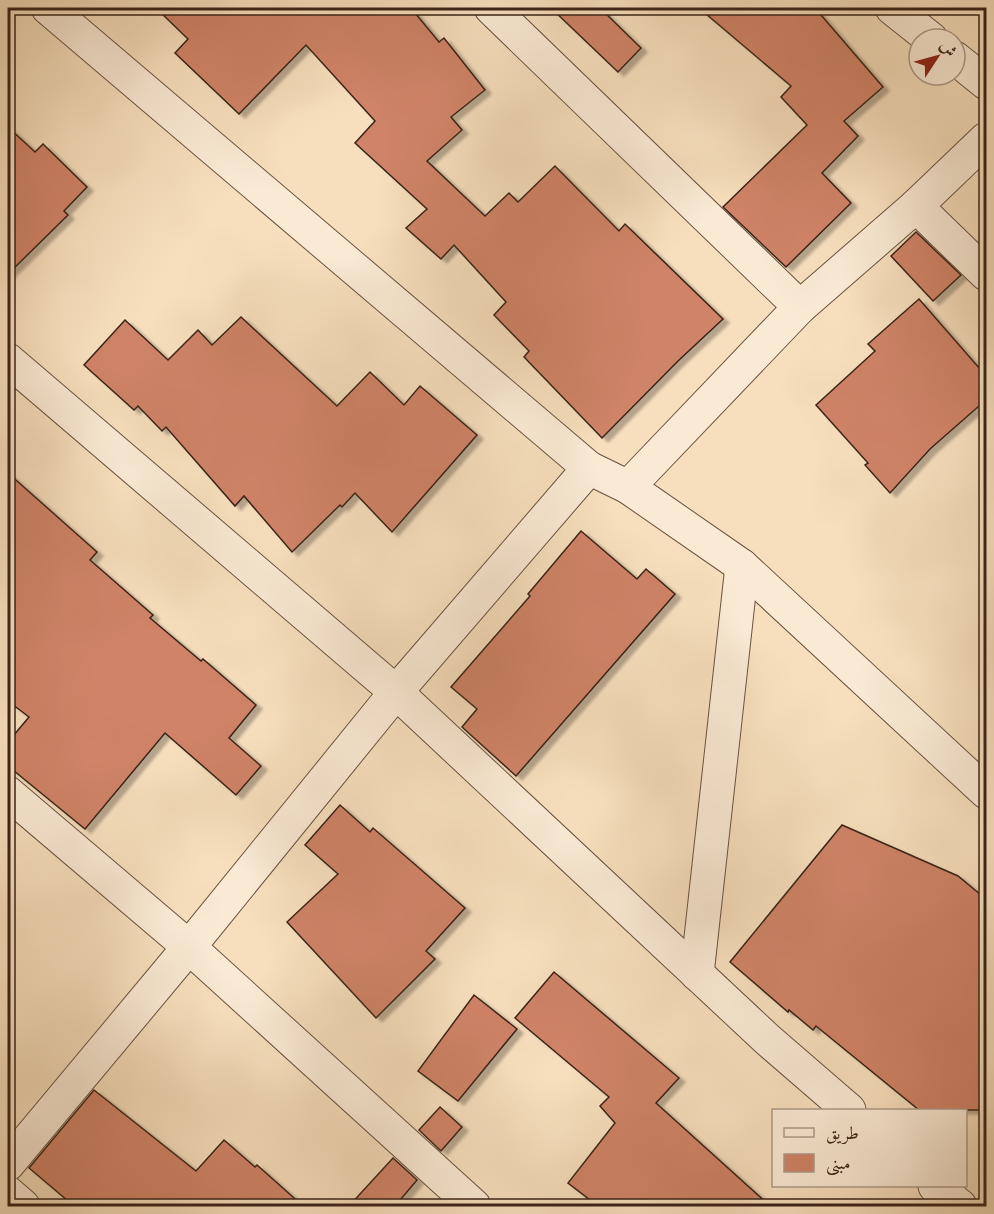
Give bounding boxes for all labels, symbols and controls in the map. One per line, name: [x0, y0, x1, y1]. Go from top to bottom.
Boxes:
north arrow: [907, 27, 967, 87]
text: ش: [935, 36, 962, 62]
legend: [772, 1109, 967, 1187]
text: طريق: [826, 1121, 859, 1145]
text: مبنى: [826, 1151, 851, 1176]

